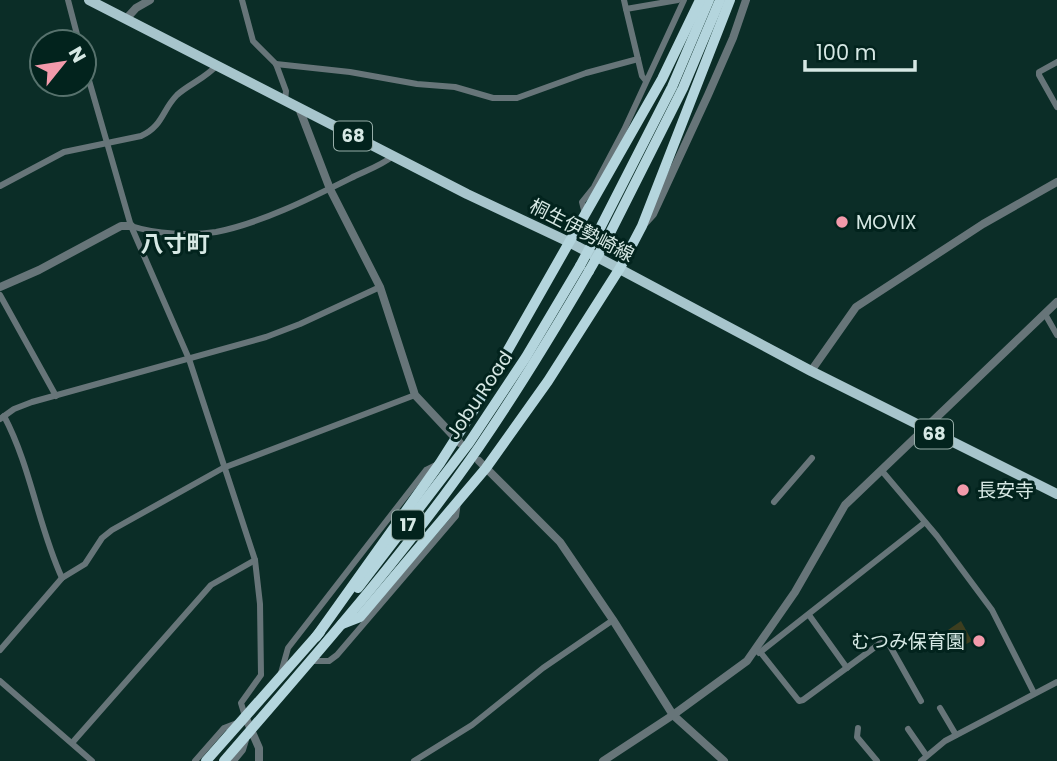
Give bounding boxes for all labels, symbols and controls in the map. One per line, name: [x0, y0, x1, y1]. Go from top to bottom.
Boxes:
north arrow: [28, 28, 98, 98]
scale bar: [805, 28, 915, 72]
text: 100 m: [816, 38, 876, 67]
text: N: [62, 42, 93, 68]
road number: 68: [334, 121, 372, 150]
street label: 桐生伊勢崎線: [525, 193, 639, 268]
place label: MOVIX: [856, 209, 917, 236]
marker: MOVIX: [834, 214, 850, 230]
district label: 八寸町: [141, 228, 210, 260]
street label: Jobu Road: [440, 346, 519, 445]
road number: 68: [915, 420, 953, 448]
place label: 長安寺: [977, 477, 1034, 504]
marker: 長安寺: [955, 482, 971, 498]
road number: 17: [392, 510, 424, 540]
place label: むつみ保育園: [851, 628, 965, 655]
marker: むつみ保育園: [971, 633, 987, 649]

